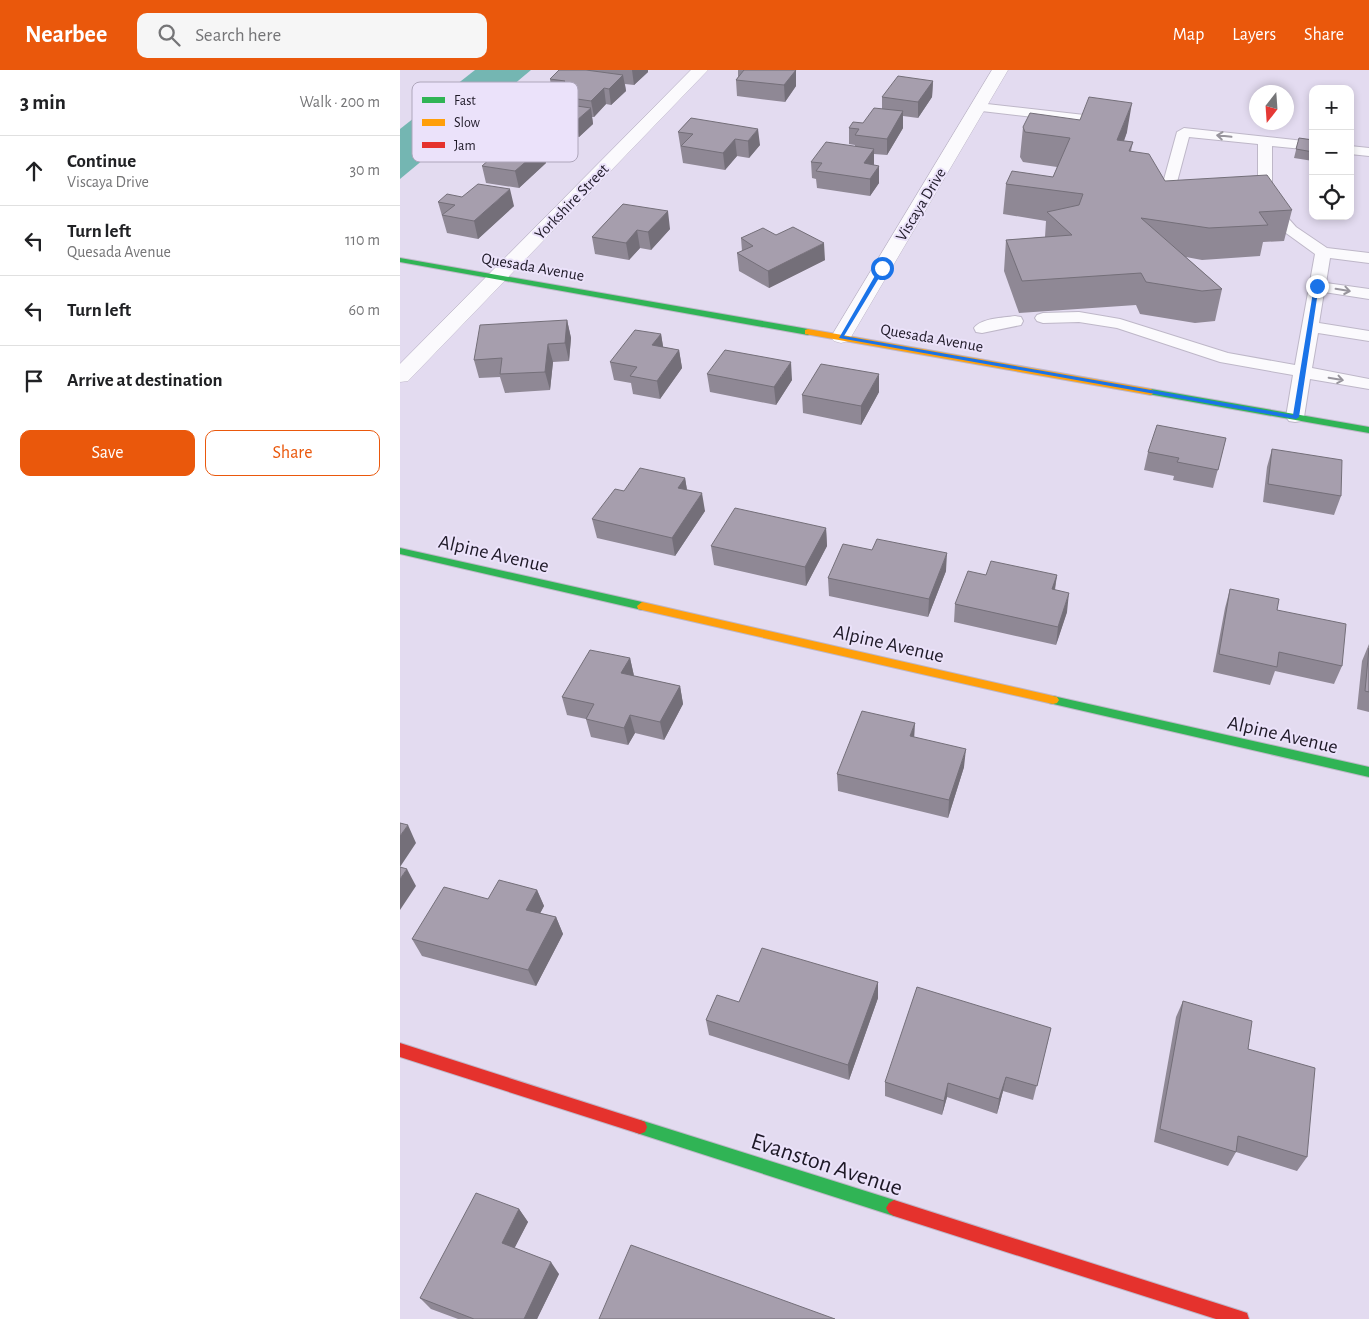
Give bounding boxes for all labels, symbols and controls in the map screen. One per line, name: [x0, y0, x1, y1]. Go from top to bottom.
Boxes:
search box: [137, 13, 487, 58]
icon: search: [155, 21, 183, 49]
text: Nearbee: [25, 23, 107, 47]
text: Search here: [195, 26, 281, 45]
text: Map: [1173, 26, 1204, 44]
text: Layers: [1232, 26, 1276, 44]
text: Share: [1304, 26, 1344, 44]
legend: [412, 82, 578, 162]
north arrow: [1249, 85, 1294, 130]
map controls: [1309, 85, 1354, 220]
button: +: [1309, 85, 1354, 130]
text: 3 min: [20, 92, 66, 113]
text: Walk · 200 m: [299, 94, 380, 110]
text: Fast: [454, 94, 476, 108]
text: Slow: [454, 116, 481, 130]
button: −: [1309, 130, 1354, 175]
one-way arrow: [1217, 131, 1233, 141]
text: Jam: [454, 139, 476, 153]
text: Continue: [67, 152, 136, 171]
icon: ahead: [20, 157, 48, 185]
street label: Yorkshire Street: [532, 161, 612, 243]
text: 30 m: [350, 162, 380, 178]
street label: Viscaya Drive: [893, 165, 950, 244]
text: Viscaya Drive: [67, 174, 149, 190]
button: locate: [1309, 175, 1354, 220]
text: Turn left: [67, 222, 131, 241]
icon: left: [20, 227, 48, 255]
text: 110 m: [345, 232, 380, 248]
text: Quesada Avenue: [67, 244, 171, 260]
street label: Quesada Avenue: [480, 250, 585, 285]
route start: [871, 257, 894, 280]
route end: [1306, 275, 1329, 298]
one-way arrow: [1335, 285, 1351, 295]
icon: left: [20, 297, 48, 325]
text: Turn left: [67, 301, 131, 320]
text: 60 m: [349, 302, 380, 318]
street label: Quesada Avenue: [879, 321, 984, 356]
icon: arrive: [20, 367, 48, 395]
text: Arrive at destination: [67, 371, 223, 390]
one-way arrow: [1328, 374, 1344, 384]
button: Save: [20, 430, 195, 476]
button: Share: [205, 430, 380, 476]
street label: Alpine Avenue: [437, 532, 551, 576]
street label: Alpine Avenue: [832, 622, 946, 666]
street label: Alpine Avenue: [1226, 713, 1340, 757]
street label: Evanston Avenue: [748, 1129, 905, 1201]

